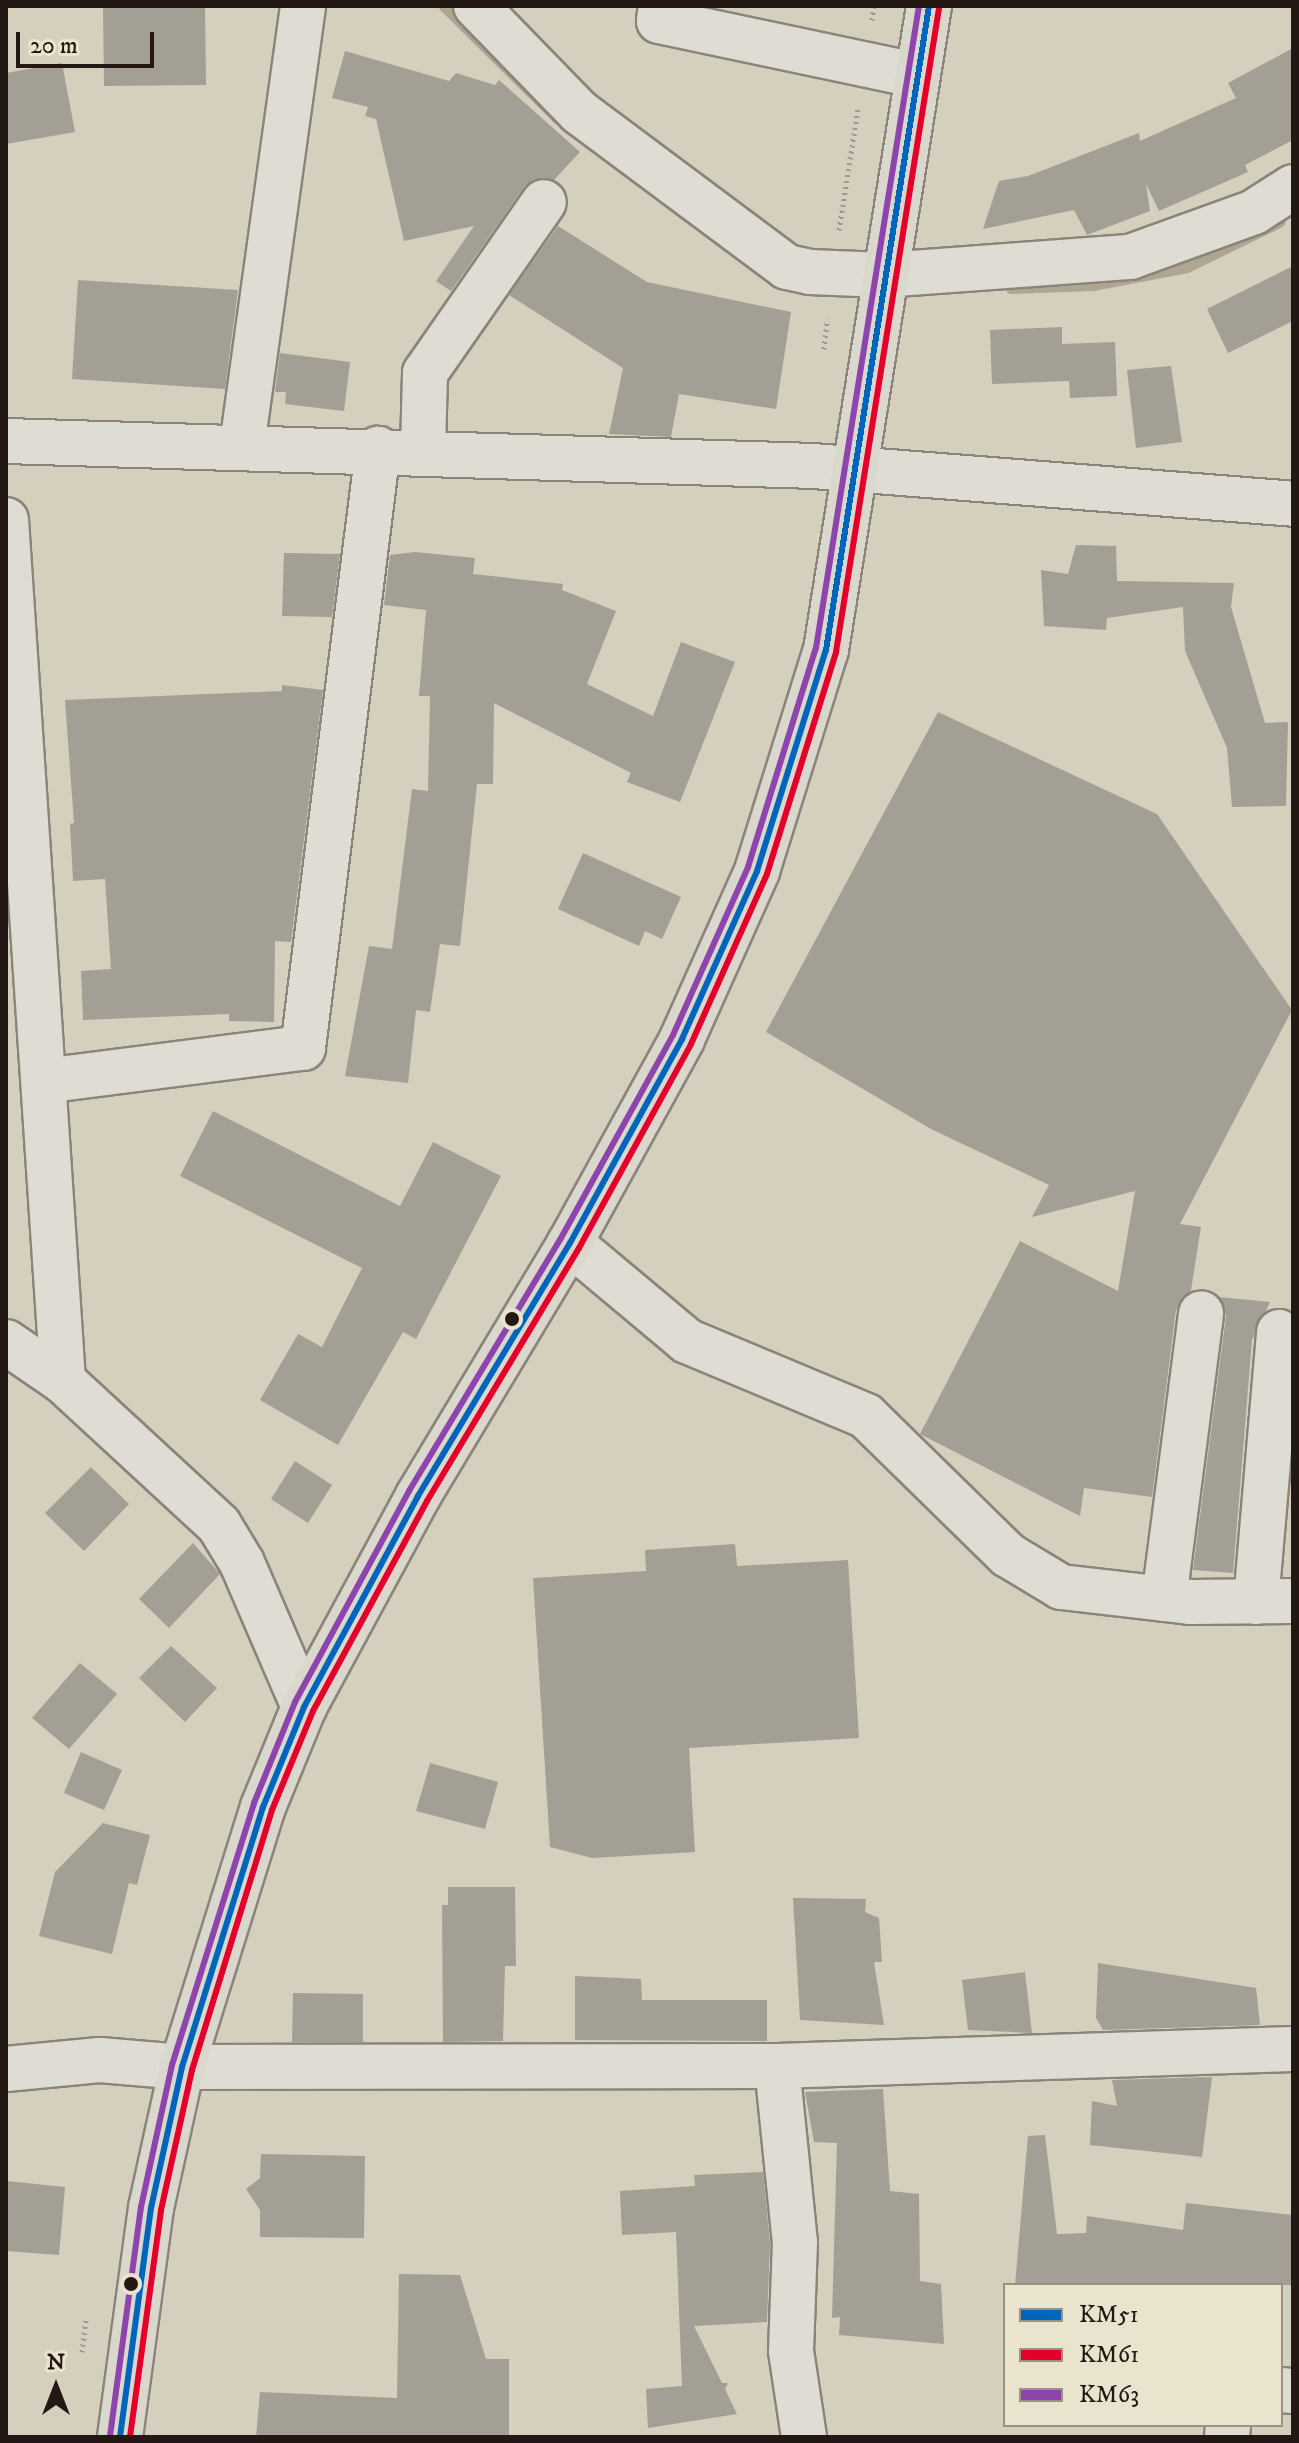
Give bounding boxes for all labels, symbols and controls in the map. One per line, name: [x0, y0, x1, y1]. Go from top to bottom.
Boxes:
scale bar: [20, 16, 158, 66]
text: 20 m: [30, 31, 78, 61]
unlabelled marker: [504, 1311, 520, 1327]
unlabelled marker: [123, 2276, 139, 2292]
legend: [1003, 2283, 1283, 2427]
text: KM51: [1079, 2300, 1139, 2330]
text: KM61: [1079, 2340, 1139, 2370]
north arrow: [16, 2347, 96, 2427]
text: N: [47, 2349, 65, 2376]
text: KM63: [1079, 2380, 1139, 2410]

